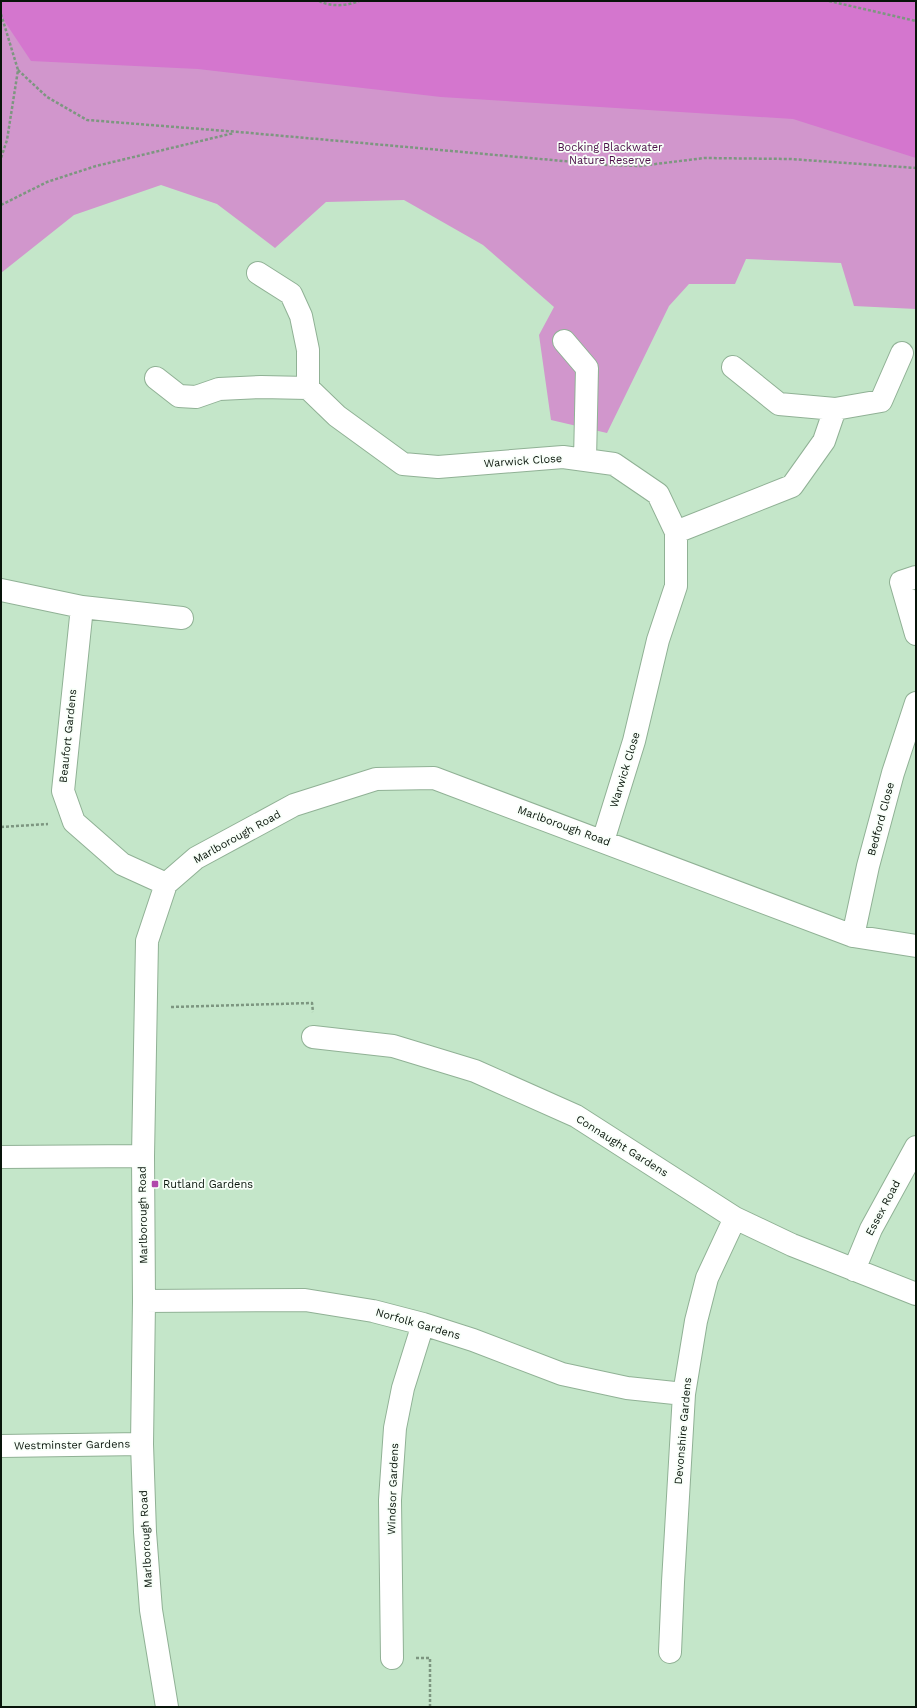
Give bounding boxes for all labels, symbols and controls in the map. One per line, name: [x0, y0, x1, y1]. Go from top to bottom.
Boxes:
park label: Bocking Blackwater Nature Reserve: [557, 141, 663, 167]
street label: Warwick Close: [483, 452, 563, 470]
street label: Beaufort Gardens: [57, 688, 79, 784]
street label: Warwick Close: [607, 731, 643, 809]
street label: Bedford Close: [865, 781, 897, 857]
street label: Marlborough Road: [516, 803, 612, 849]
street label: Marlborough Road: [191, 808, 283, 866]
street label: Connaught Gardens: [574, 1112, 671, 1180]
street label: Marlborough Road: [136, 1166, 150, 1264]
place label: Rutland Gardens: [163, 1178, 253, 1191]
street label: Essex Road: [863, 1178, 903, 1238]
marker: Rutland Gardens: [150, 1179, 160, 1189]
street label: Norfolk Gardens: [374, 1306, 462, 1342]
street label: Devonshire Gardens: [672, 1377, 694, 1485]
street label: Westminster Gardens: [14, 1437, 130, 1453]
street label: Windsor Gardens: [385, 1443, 401, 1535]
street label: Marlborough Road: [137, 1490, 155, 1588]

